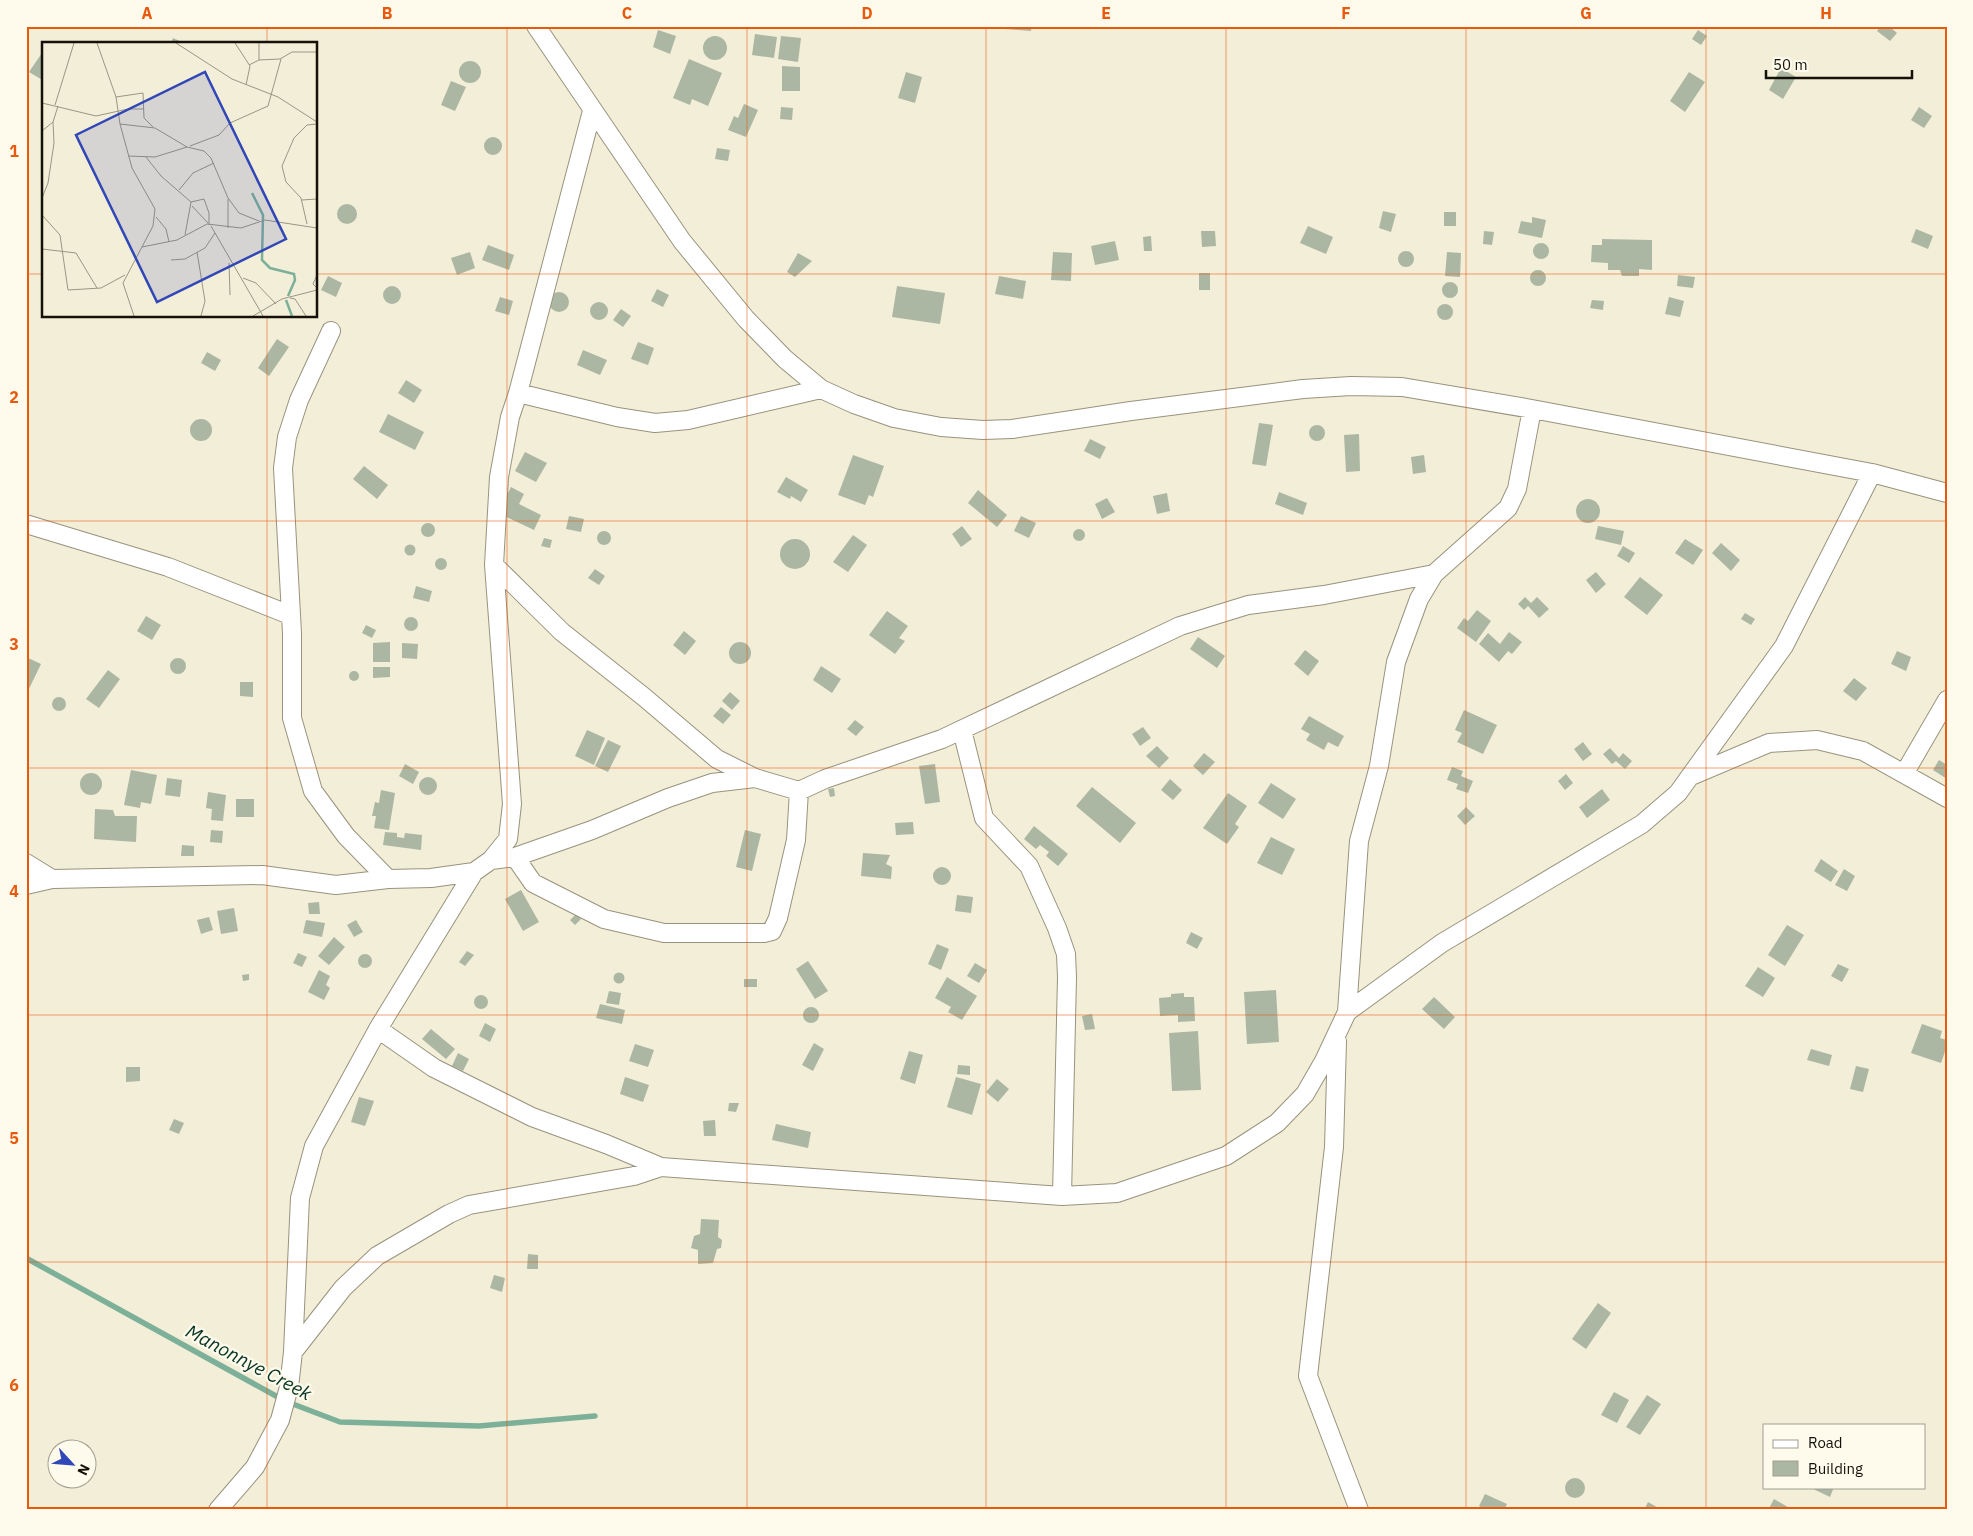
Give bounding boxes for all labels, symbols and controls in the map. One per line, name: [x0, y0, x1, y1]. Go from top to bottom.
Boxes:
text: A: [142, 3, 153, 23]
text: B: [382, 3, 393, 23]
text: C: [622, 3, 632, 23]
text: D: [861, 3, 873, 23]
text: E: [1101, 3, 1111, 23]
text: F: [1341, 3, 1351, 23]
text: G: [1580, 3, 1592, 23]
text: H: [1820, 3, 1832, 23]
inset map: [42, 42, 318, 318]
scale bar: [1766, 48, 1912, 80]
text: 50 m: [1773, 55, 1808, 74]
text: 1: [9, 141, 19, 161]
text: 2: [9, 387, 19, 407]
text: 3: [9, 634, 19, 654]
text: 4: [9, 881, 19, 901]
text: 5: [9, 1128, 19, 1148]
water label: Manonnye Creek: [182, 1319, 317, 1406]
text: 6: [9, 1375, 19, 1395]
legend: [1763, 1424, 1926, 1488]
text: Road: [1808, 1433, 1843, 1452]
north arrow: [48, 1438, 98, 1488]
text: Building: [1808, 1459, 1863, 1478]
text: N: [73, 1461, 94, 1478]

